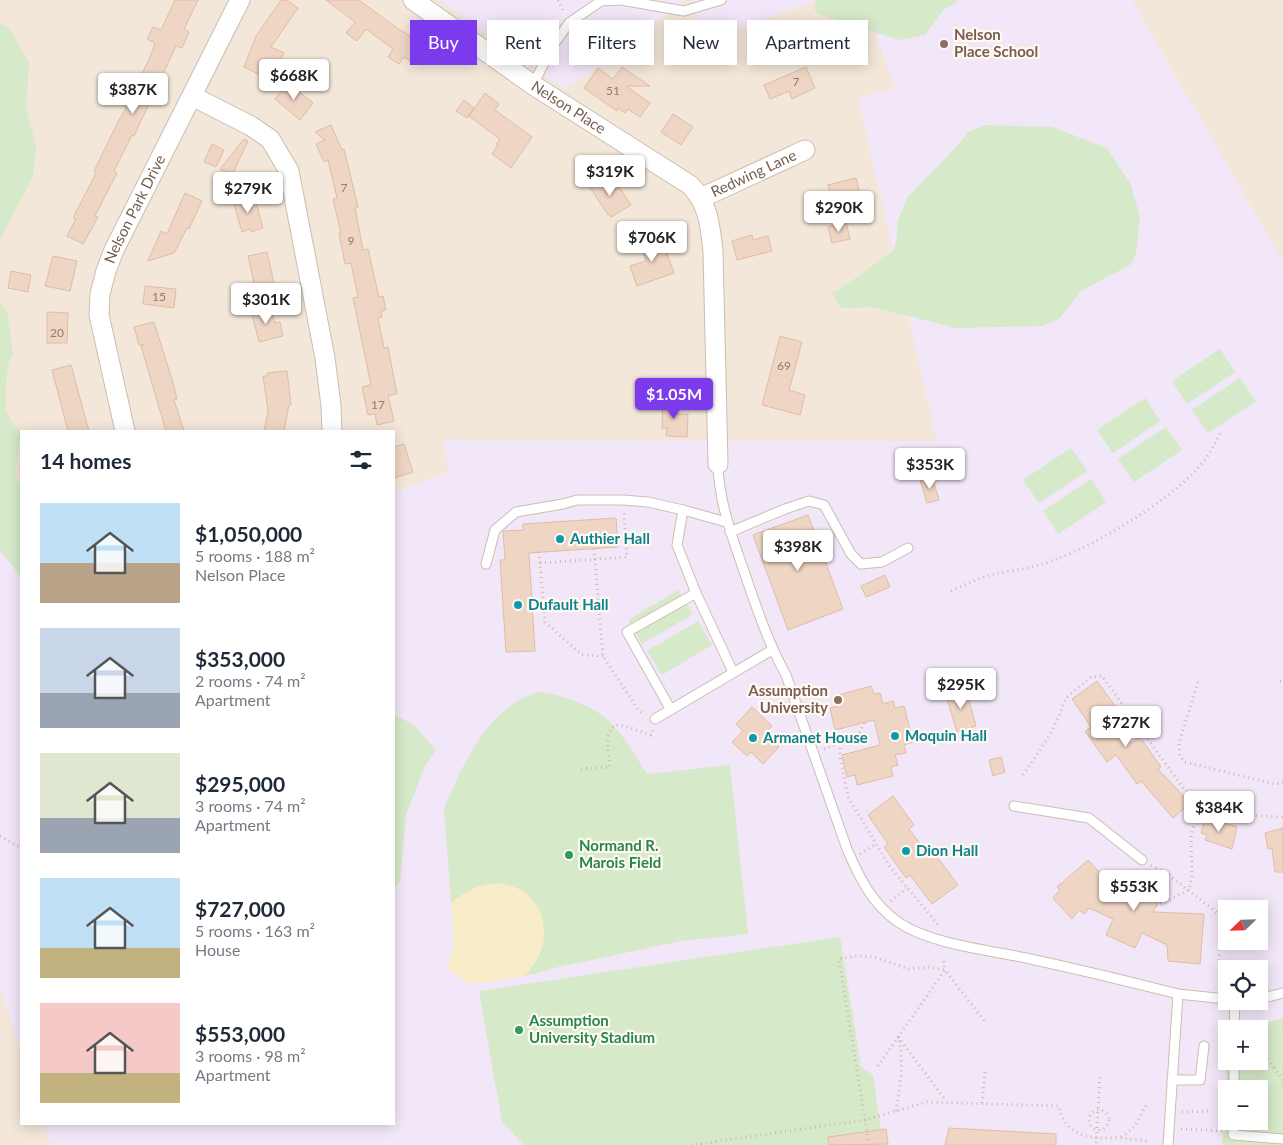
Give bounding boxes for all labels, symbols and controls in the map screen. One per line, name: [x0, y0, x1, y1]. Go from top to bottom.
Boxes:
chip: Buy: [410, 20, 477, 65]
chip: Rent: [487, 20, 559, 65]
chip: Filters: [569, 20, 654, 65]
chip: New: [664, 20, 737, 65]
chip: Apartment: [747, 20, 868, 65]
place label: Nelson Place School: [954, 25, 1038, 60]
marker: Nelson Place School: [938, 38, 950, 50]
pin: $668K: [259, 58, 329, 101]
text: $668K: [270, 65, 318, 84]
pin: $387K: [98, 72, 168, 115]
house number: 7: [793, 74, 800, 89]
street label: Nelson Place: [528, 76, 610, 137]
text: $387K: [109, 79, 157, 98]
house number: 51: [606, 83, 620, 98]
street label: Redwing Lane: [708, 145, 799, 200]
street label: Nelson Park Drive: [100, 151, 169, 266]
pin: $319K: [575, 154, 645, 197]
text: $319K: [586, 161, 634, 180]
pin: $279K: [213, 172, 283, 214]
text: $279K: [224, 178, 272, 197]
house number: 7: [341, 180, 348, 195]
pin: $290K: [804, 190, 874, 233]
text: $290K: [815, 197, 863, 216]
pin: $706K: [617, 220, 687, 263]
text: $706K: [628, 227, 676, 246]
house number: 9: [348, 233, 355, 248]
pin: $301K: [231, 282, 301, 325]
house number: 15: [152, 289, 166, 304]
text: $301K: [242, 289, 290, 308]
house number: 20: [50, 325, 64, 340]
house number: 69: [777, 358, 791, 373]
pin: $1.05M: [633, 378, 715, 420]
text: $1.05M: [646, 384, 702, 403]
house number: 17: [371, 397, 385, 412]
icon: filters: [347, 446, 375, 474]
text: 14 homes: [40, 448, 131, 473]
pin: $353K: [895, 448, 965, 490]
text: $353K: [906, 454, 954, 473]
text: $1,050,000: [195, 521, 302, 546]
icon: home: [80, 523, 140, 583]
place label: Authier Hall: [569, 529, 650, 547]
pin: $398K: [763, 530, 833, 572]
marker: Authier Hall: [554, 533, 566, 545]
text: $398K: [774, 536, 822, 555]
text: 5 rooms · 188 m²: [195, 546, 315, 565]
text: Nelson Place: [195, 565, 285, 584]
place label: Dufault Hall: [528, 595, 609, 613]
marker: Dufault Hall: [512, 599, 524, 611]
text: $353,000: [195, 646, 285, 671]
icon: home: [80, 648, 140, 708]
pin: $295K: [926, 668, 996, 710]
text: 2 rooms · 74 m²: [195, 671, 306, 690]
text: $295K: [937, 674, 985, 693]
place label: Assumption University: [747, 681, 828, 716]
text: Apartment: [195, 690, 270, 709]
marker: Assumption University: [832, 694, 844, 706]
pin: $727K: [1091, 706, 1161, 748]
text: $727K: [1102, 712, 1150, 731]
place label: Moquin Hall: [905, 726, 987, 744]
place label: Armanet House: [762, 728, 868, 746]
marker: Moquin Hall: [889, 730, 901, 742]
marker: Armanet House: [747, 732, 759, 744]
text: $295,000: [195, 771, 285, 796]
icon: home: [80, 773, 140, 833]
pin: $384K: [1184, 790, 1254, 833]
text: 3 rooms · 74 m²: [195, 796, 306, 815]
text: $384K: [1195, 797, 1243, 816]
text: Apartment: [195, 815, 270, 834]
place label: Normand R. Marois Field: [579, 836, 661, 871]
place label: Dion Hall: [916, 841, 978, 859]
marker: Dion Hall: [900, 845, 912, 857]
marker: Normand R. Marois Field: [563, 849, 575, 861]
pin: $553K: [1099, 870, 1169, 912]
text: $553K: [1110, 876, 1158, 895]
text: $727,000: [195, 896, 285, 921]
icon: home: [80, 898, 140, 958]
north arrow: [1218, 900, 1268, 950]
map controls: [1218, 900, 1268, 1130]
text: 5 rooms · 163 m²: [195, 921, 315, 940]
text: House: [195, 940, 240, 959]
button: locate: [1218, 960, 1268, 1010]
place label: Assumption University Stadium: [528, 1011, 655, 1046]
button: +: [1218, 1020, 1268, 1070]
text: $553,000: [195, 1021, 285, 1046]
icon: home: [80, 1023, 140, 1083]
marker: Assumption University Stadium: [513, 1024, 525, 1036]
text: 3 rooms · 98 m²: [195, 1046, 306, 1065]
text: Apartment: [195, 1065, 270, 1084]
button: −: [1218, 1080, 1268, 1130]

